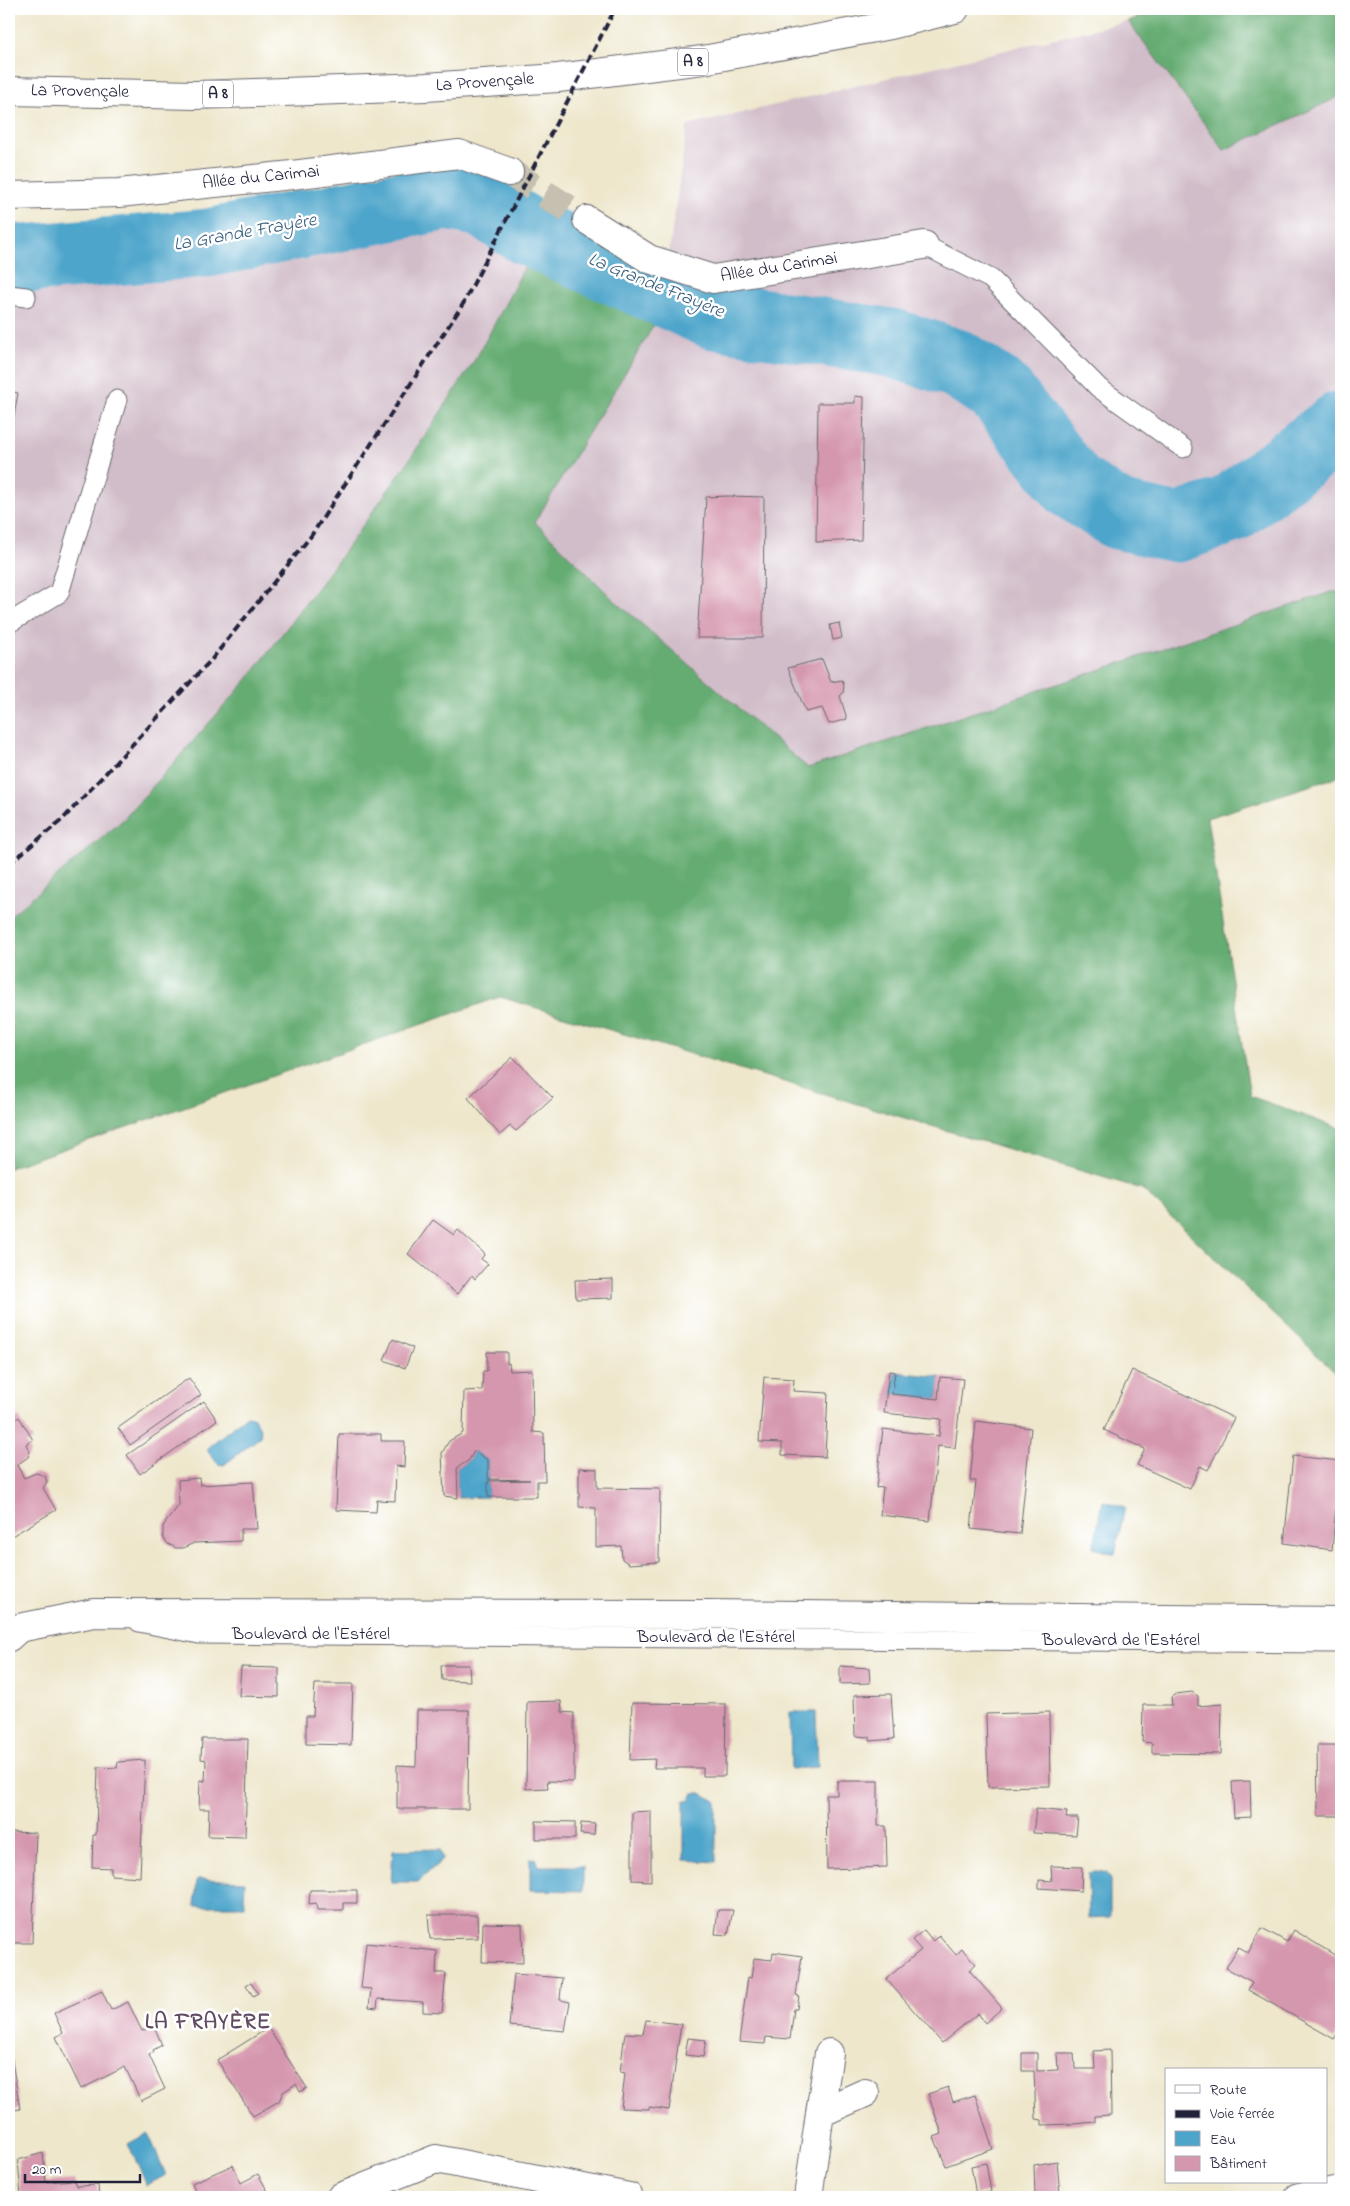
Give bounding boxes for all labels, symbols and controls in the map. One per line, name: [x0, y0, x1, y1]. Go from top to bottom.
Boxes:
road number: A 8: [678, 48, 708, 76]
street label: La Provençale: [435, 67, 536, 99]
street label: La Provençale: [31, 78, 130, 106]
road number: A 8: [203, 80, 233, 108]
street label: Allée du Carimai: [201, 159, 321, 197]
water label: La Grande Frayère: [172, 207, 320, 259]
water label: La Grande Frayère: [584, 246, 729, 326]
street label: Allée du Carimai: [719, 246, 839, 290]
street label: Boulevard de l'Estérel: [231, 1622, 390, 1648]
street label: Boulevard de l'Estérel: [636, 1625, 795, 1651]
street label: Boulevard de l'Estérel: [1041, 1628, 1200, 1654]
district label: LA FRAYÈRE: [145, 2007, 271, 2039]
legend: [1165, 2068, 1328, 2184]
text: Route: [1210, 2079, 1247, 2101]
text: Voie ferrée: [1209, 2103, 1275, 2125]
text: Eau: [1210, 2129, 1236, 2151]
scale bar: [25, 2151, 140, 2183]
text: Bâtiment: [1209, 2153, 1267, 2175]
text: 20 m: [32, 2159, 62, 2181]

